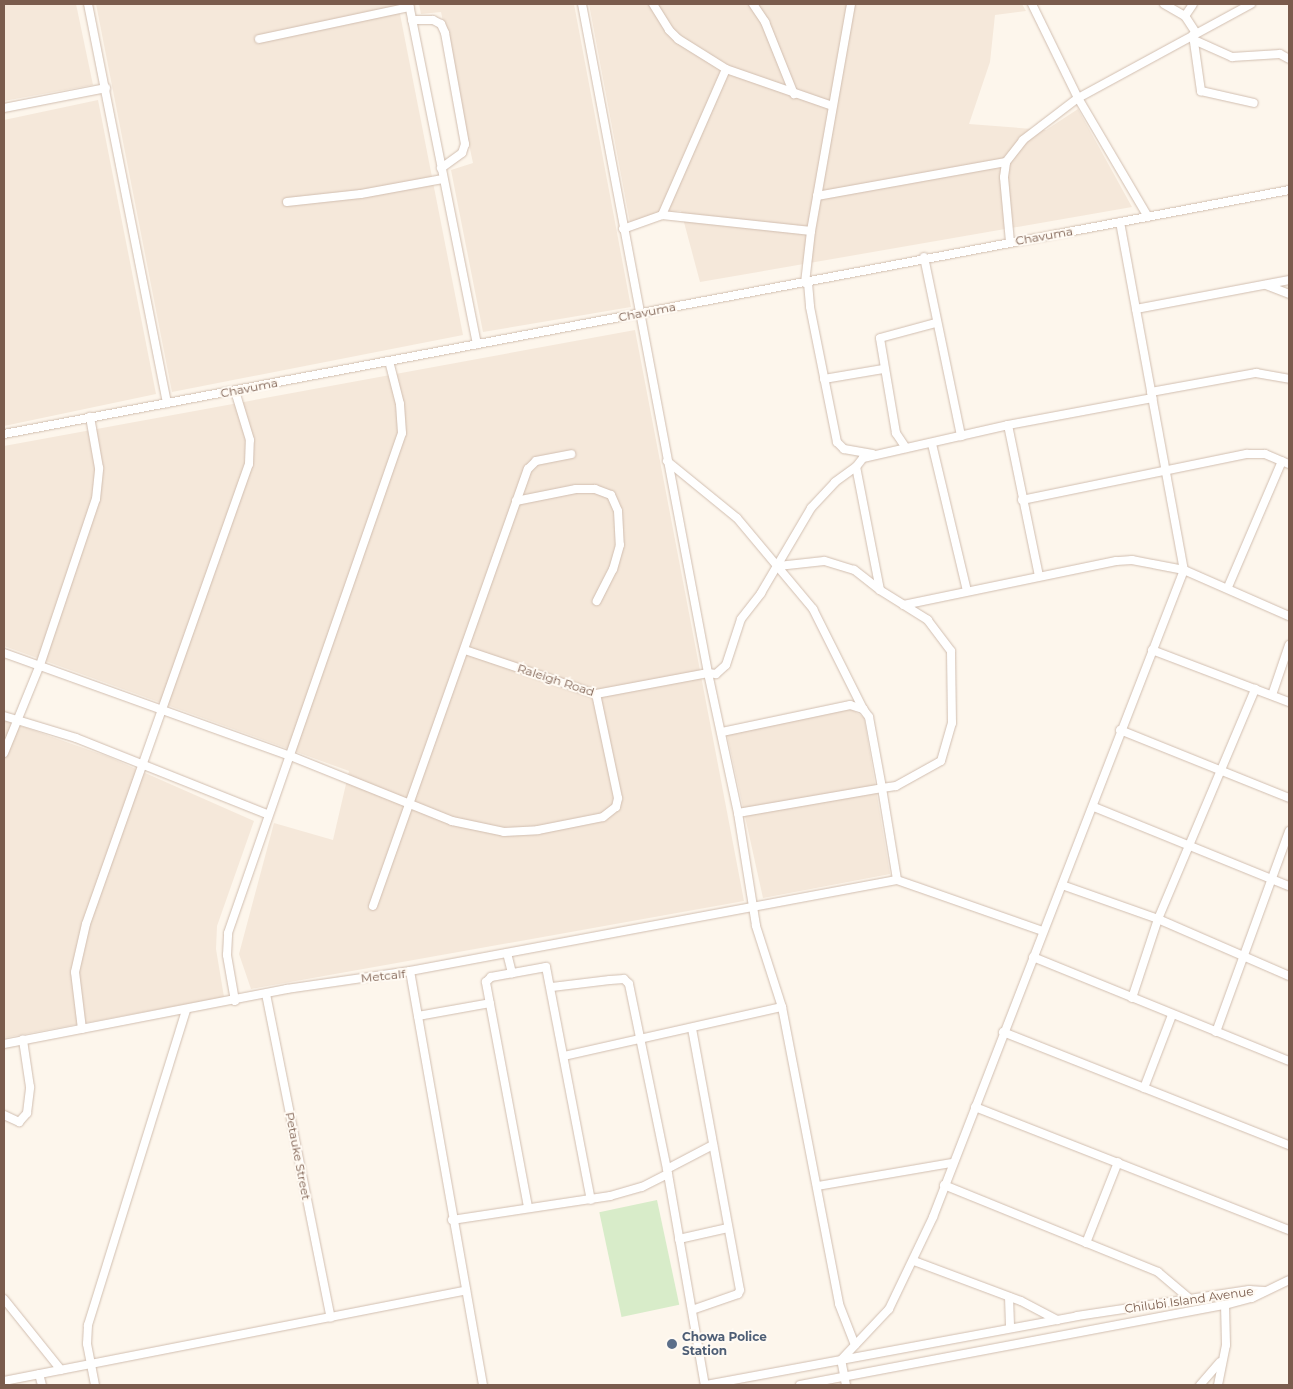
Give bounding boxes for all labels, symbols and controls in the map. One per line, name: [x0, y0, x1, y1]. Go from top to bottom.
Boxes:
street label: Chavuma: [1014, 224, 1074, 248]
street label: Chavuma: [617, 299, 677, 325]
street label: Chavuma: [219, 375, 279, 401]
street label: Raleigh Road: [516, 661, 596, 699]
street label: Metcalf: [360, 967, 406, 985]
street label: Petauke Street: [282, 1111, 314, 1201]
street label: Chilubi Island Avenue: [1124, 1284, 1254, 1316]
place label: Chowa Police Station: [682, 1330, 767, 1358]
marker: Chowa Police Station: [666, 1338, 678, 1350]

